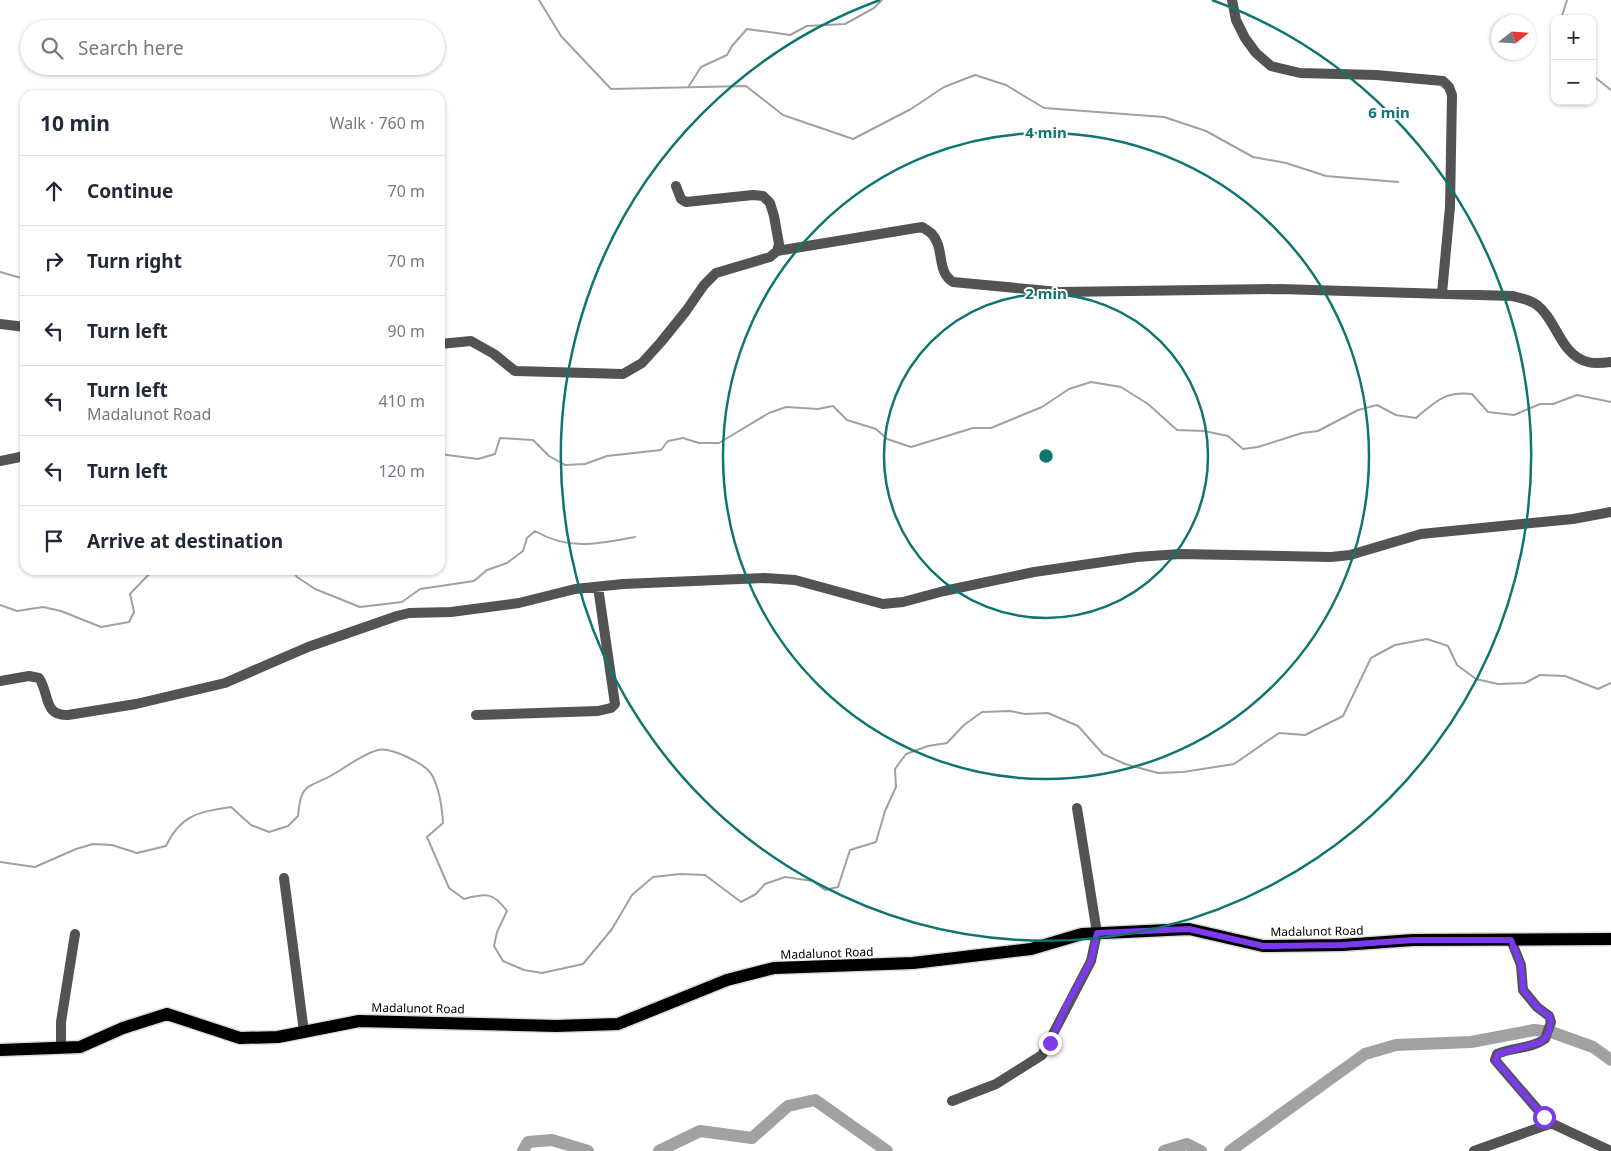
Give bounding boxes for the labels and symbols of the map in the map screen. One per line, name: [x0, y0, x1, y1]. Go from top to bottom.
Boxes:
north arrow: [1491, 15, 1536, 60]
text: 6 min: [1368, 102, 1410, 122]
text: 4 min: [1025, 122, 1067, 142]
text: 2 min: [1025, 283, 1067, 303]
centre of rings: [1037, 447, 1055, 465]
street label: Madalunot Road: [1270, 922, 1364, 940]
street label: Madalunot Road: [780, 943, 874, 963]
street label: Madalunot Road: [371, 999, 465, 1017]
route end: [1039, 1032, 1062, 1055]
route start: [1533, 1106, 1556, 1129]

